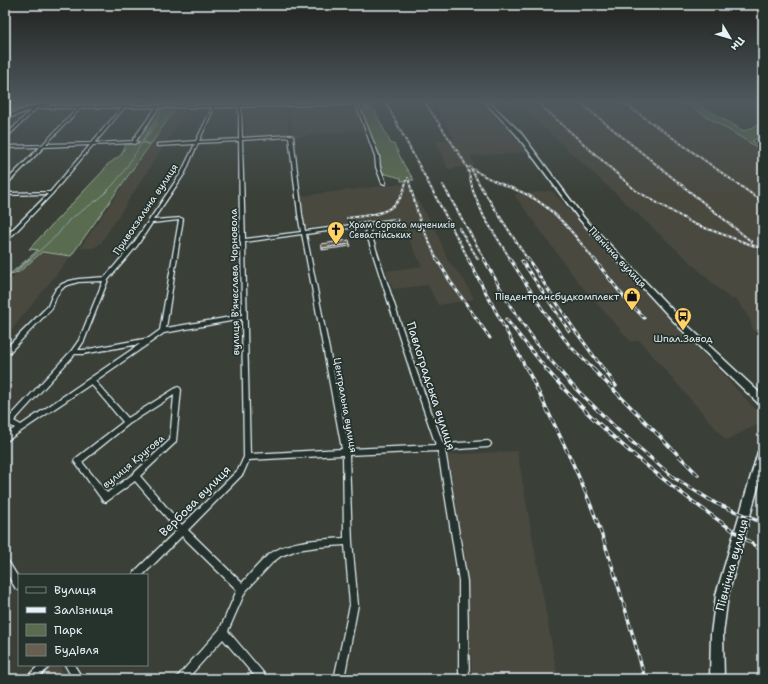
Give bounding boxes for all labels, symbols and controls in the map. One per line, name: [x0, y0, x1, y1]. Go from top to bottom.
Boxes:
north arrow: [710, 18, 750, 58]
text: Пн: [727, 34, 748, 54]
street label: Привокзальна вулиця: [110, 161, 181, 258]
street label: вулиця В'ячеслава Чорновола: [227, 208, 242, 355]
place label: Храм Сорока мучеників Севастійських: [349, 219, 455, 241]
church icon: Храм Сорока мучеників Севастійських: [326, 220, 346, 245]
street label: Північна вулиця: [586, 224, 649, 291]
shop icon: Південтрансбудкомплект: [622, 286, 642, 311]
place label: Південтрансбудкомплект: [495, 290, 620, 303]
bus stop icon: Шпал.Завод: [673, 306, 693, 331]
street label: Павлоградська вулиця: [403, 320, 459, 452]
place label: Шпал.Завод: [653, 332, 713, 345]
street label: Центральна вулиця: [331, 356, 360, 454]
street label: вулиця Кругова: [100, 431, 168, 491]
street label: Вербова вулиця: [156, 462, 234, 540]
street label: Північна вулиця: [712, 517, 752, 613]
legend: [18, 574, 148, 666]
text: Вулиця: [54, 582, 96, 598]
text: Залізниця: [54, 602, 113, 618]
text: Парк: [54, 622, 83, 638]
text: Будівля: [54, 642, 99, 658]

